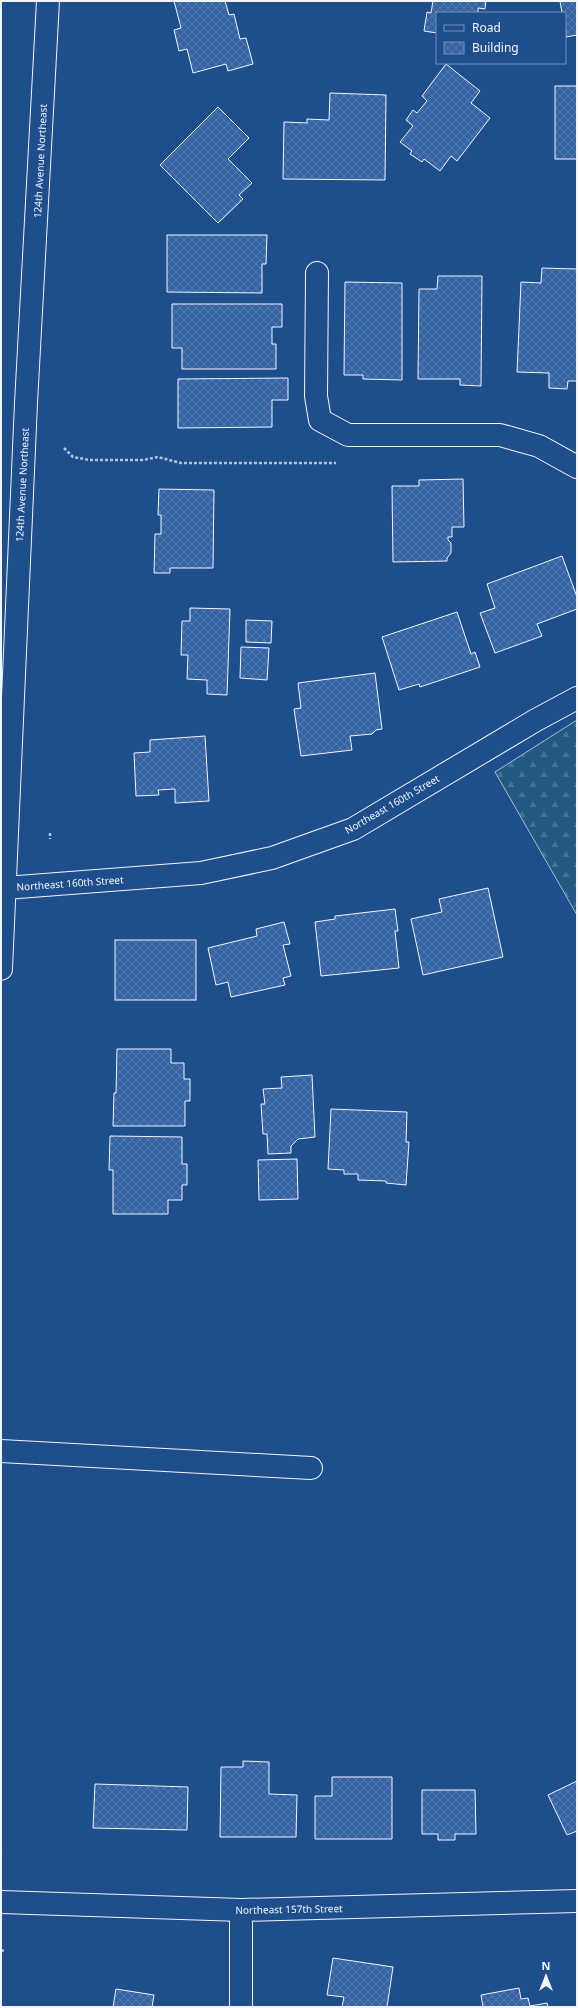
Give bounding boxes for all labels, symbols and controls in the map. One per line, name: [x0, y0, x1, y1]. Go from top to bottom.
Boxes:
legend: [436, 12, 566, 64]
text: Road: [472, 19, 501, 36]
text: Building: [472, 39, 519, 56]
street label: 124th Avenue Northeast: [30, 103, 50, 219]
street label: 124th Avenue Northeast: [12, 427, 32, 543]
street label: Northeast 160th Street: [342, 771, 442, 837]
street label: Northeast 160th Street: [16, 872, 124, 894]
street label: Northeast 157th Street: [235, 1901, 343, 1917]
north arrow: [526, 1956, 566, 1996]
text: N: [542, 1958, 550, 1973]

